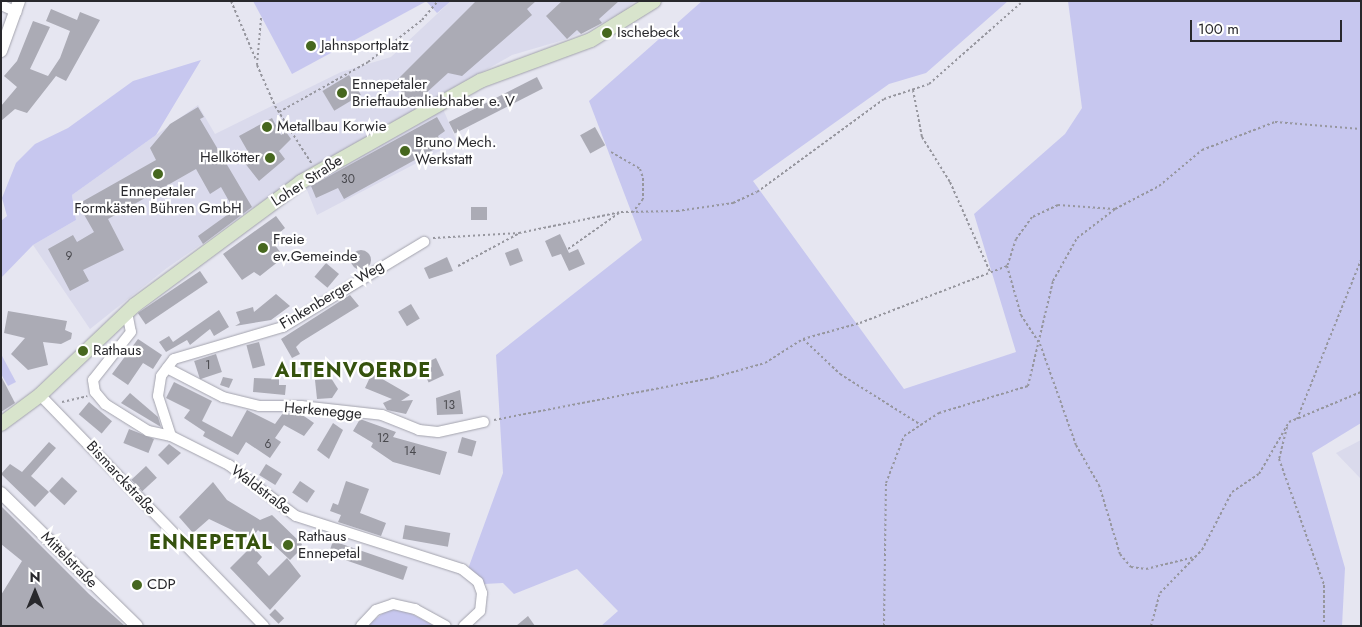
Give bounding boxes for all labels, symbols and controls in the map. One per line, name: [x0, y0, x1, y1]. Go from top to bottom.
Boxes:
scale bar: [1192, 10, 1344, 42]
text: 100 m: [1198, 18, 1239, 40]
place label: Ischebeck: [617, 24, 680, 42]
marker: Ischebeck: [601, 27, 613, 39]
place label: Jahnsportplatz: [321, 37, 409, 55]
marker: Jahnsportplatz: [305, 40, 317, 52]
place label: Ennepetaler Brieftaubenliebhaber e. V: [352, 75, 515, 110]
marker: Ennepetaler Brieftaubenliebhaber e. V: [336, 87, 348, 99]
place label: Metallbau Korwie: [277, 118, 386, 136]
marker: Metallbau Korwie: [261, 121, 273, 133]
place label: Bruno Mech. Werkstatt: [415, 133, 496, 168]
marker: Bruno Mech. Werkstatt: [399, 145, 411, 157]
place label: Hellkötter: [200, 149, 260, 167]
marker: Hellkötter: [264, 152, 276, 164]
street label: Loher Straße: [268, 152, 346, 210]
marker: Ennepetaler Formkästen Bühren GmbH: [152, 168, 164, 180]
house number: 30: [341, 173, 355, 187]
place label: Ennepetaler Formkästen Bühren GmbH: [74, 182, 242, 217]
place label: Freie ev.Gemeinde: [273, 230, 358, 265]
marker: Freie ev.Gemeinde: [257, 242, 269, 254]
house number: 9: [66, 250, 72, 264]
street label: Finkenberger Weg: [277, 257, 387, 333]
place label: Rathaus: [93, 342, 141, 360]
marker: Rathaus: [77, 345, 89, 357]
district label: ALTENVOERDE: [273, 358, 433, 382]
house number: 1: [205, 359, 211, 373]
street label: Herkenegge: [283, 399, 363, 423]
house number: 13: [443, 399, 455, 413]
house number: 12: [377, 432, 389, 446]
street label: Bismarckstraße: [82, 437, 160, 519]
house number: 6: [265, 438, 271, 452]
house number: 14: [404, 445, 416, 459]
street label: Waldstraße: [227, 462, 295, 518]
place label: Rathaus Ennepetal: [298, 527, 360, 562]
street label: Mittelstraße: [37, 528, 101, 592]
district label: ENNEPETAL: [148, 530, 274, 554]
marker: Rathaus Ennepetal: [282, 539, 294, 551]
north arrow: [10, 567, 60, 617]
text: N: [29, 567, 41, 587]
place label: CDP: [147, 576, 176, 594]
marker: CDP: [131, 579, 143, 591]

